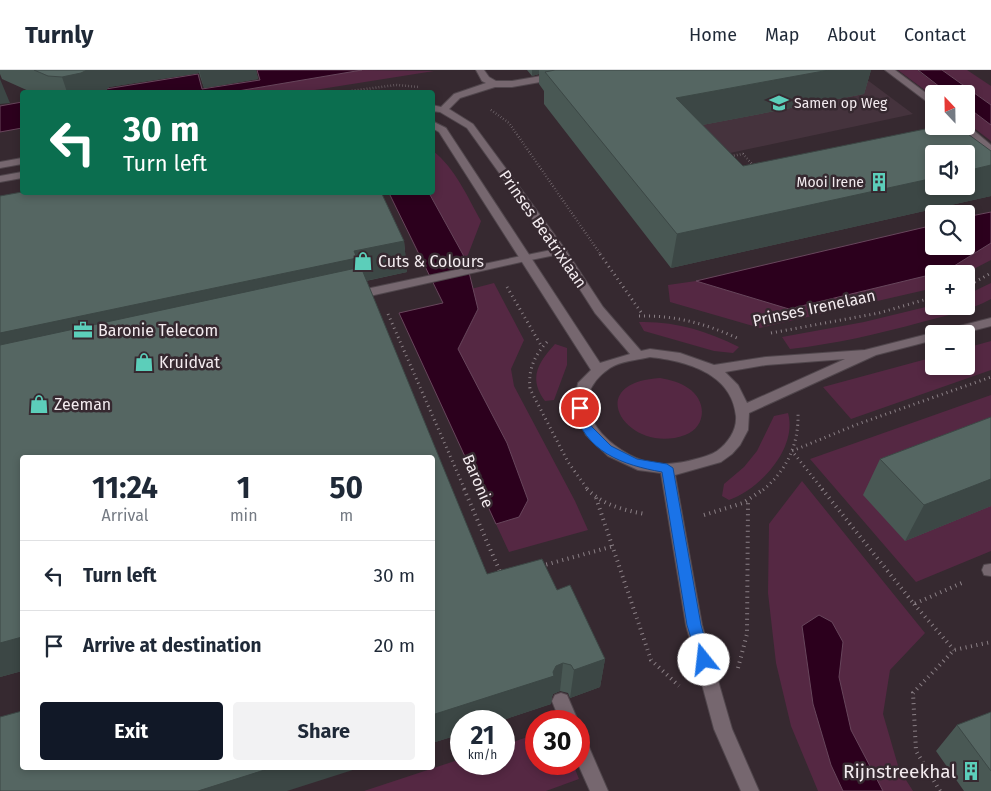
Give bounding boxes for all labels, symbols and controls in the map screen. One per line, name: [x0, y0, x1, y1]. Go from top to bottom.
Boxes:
text: Turnly: [25, 21, 94, 49]
text: Home: [689, 24, 737, 46]
text: Map: [765, 24, 799, 46]
text: About: [827, 24, 876, 46]
text: Contact: [904, 24, 966, 46]
north arrow: [925, 85, 975, 135]
map controls: [925, 85, 975, 375]
school or university icon: Samen op Weg: [768, 92, 790, 114]
place label: Samen op Weg: [794, 95, 888, 112]
text: 30 m: [123, 108, 200, 150]
icon: left: [40, 110, 105, 175]
button: sound: [925, 145, 975, 195]
text: Turn left: [123, 150, 207, 177]
street label: Prinses Beatrixlaan: [495, 166, 591, 292]
building icon: Mooi Irene: [868, 171, 890, 193]
place label: Mooi Irene: [797, 174, 864, 191]
button: search: [925, 205, 975, 255]
shop icon: Cuts & Colours: [352, 250, 374, 272]
place label: Cuts & Colours: [378, 252, 484, 271]
button: +: [925, 265, 975, 315]
street label: Prinses Irenelaan: [751, 286, 877, 330]
office icon: Baronie Telecom: [72, 319, 94, 341]
place label: Baronie Telecom: [98, 321, 218, 340]
button: −: [925, 325, 975, 375]
shop icon: Kruidvat: [133, 351, 155, 373]
place label: Kruidvat: [159, 353, 220, 372]
pin: [559, 387, 601, 429]
shop icon: Zeeman: [28, 393, 50, 415]
icon: arrive: [566, 394, 594, 422]
place label: Zeeman: [54, 395, 111, 414]
street label: Baronie: [458, 451, 498, 511]
text: 11:24: [92, 470, 158, 506]
text: 1: [237, 470, 251, 506]
text: 50: [329, 470, 363, 506]
text: Arrival: [102, 506, 148, 525]
text: min: [230, 506, 258, 525]
text: m: [339, 506, 353, 525]
icon: left: [40, 562, 68, 590]
text: Turn left: [83, 564, 157, 587]
text: 30 m: [374, 564, 415, 587]
icon: arrive: [40, 632, 68, 660]
position arrow: [677, 633, 729, 685]
text: Arrive at destination: [83, 634, 262, 657]
text: 20 m: [374, 634, 415, 657]
button: Exit: [40, 702, 223, 760]
button: Share: [233, 702, 415, 760]
speed limit sign: 30: [525, 710, 590, 775]
text: 21: [471, 721, 494, 751]
text: km/h: [468, 748, 497, 762]
place label: Rijnstreekhal: [843, 760, 956, 783]
building icon: Rijnstreekhal: [960, 760, 982, 782]

